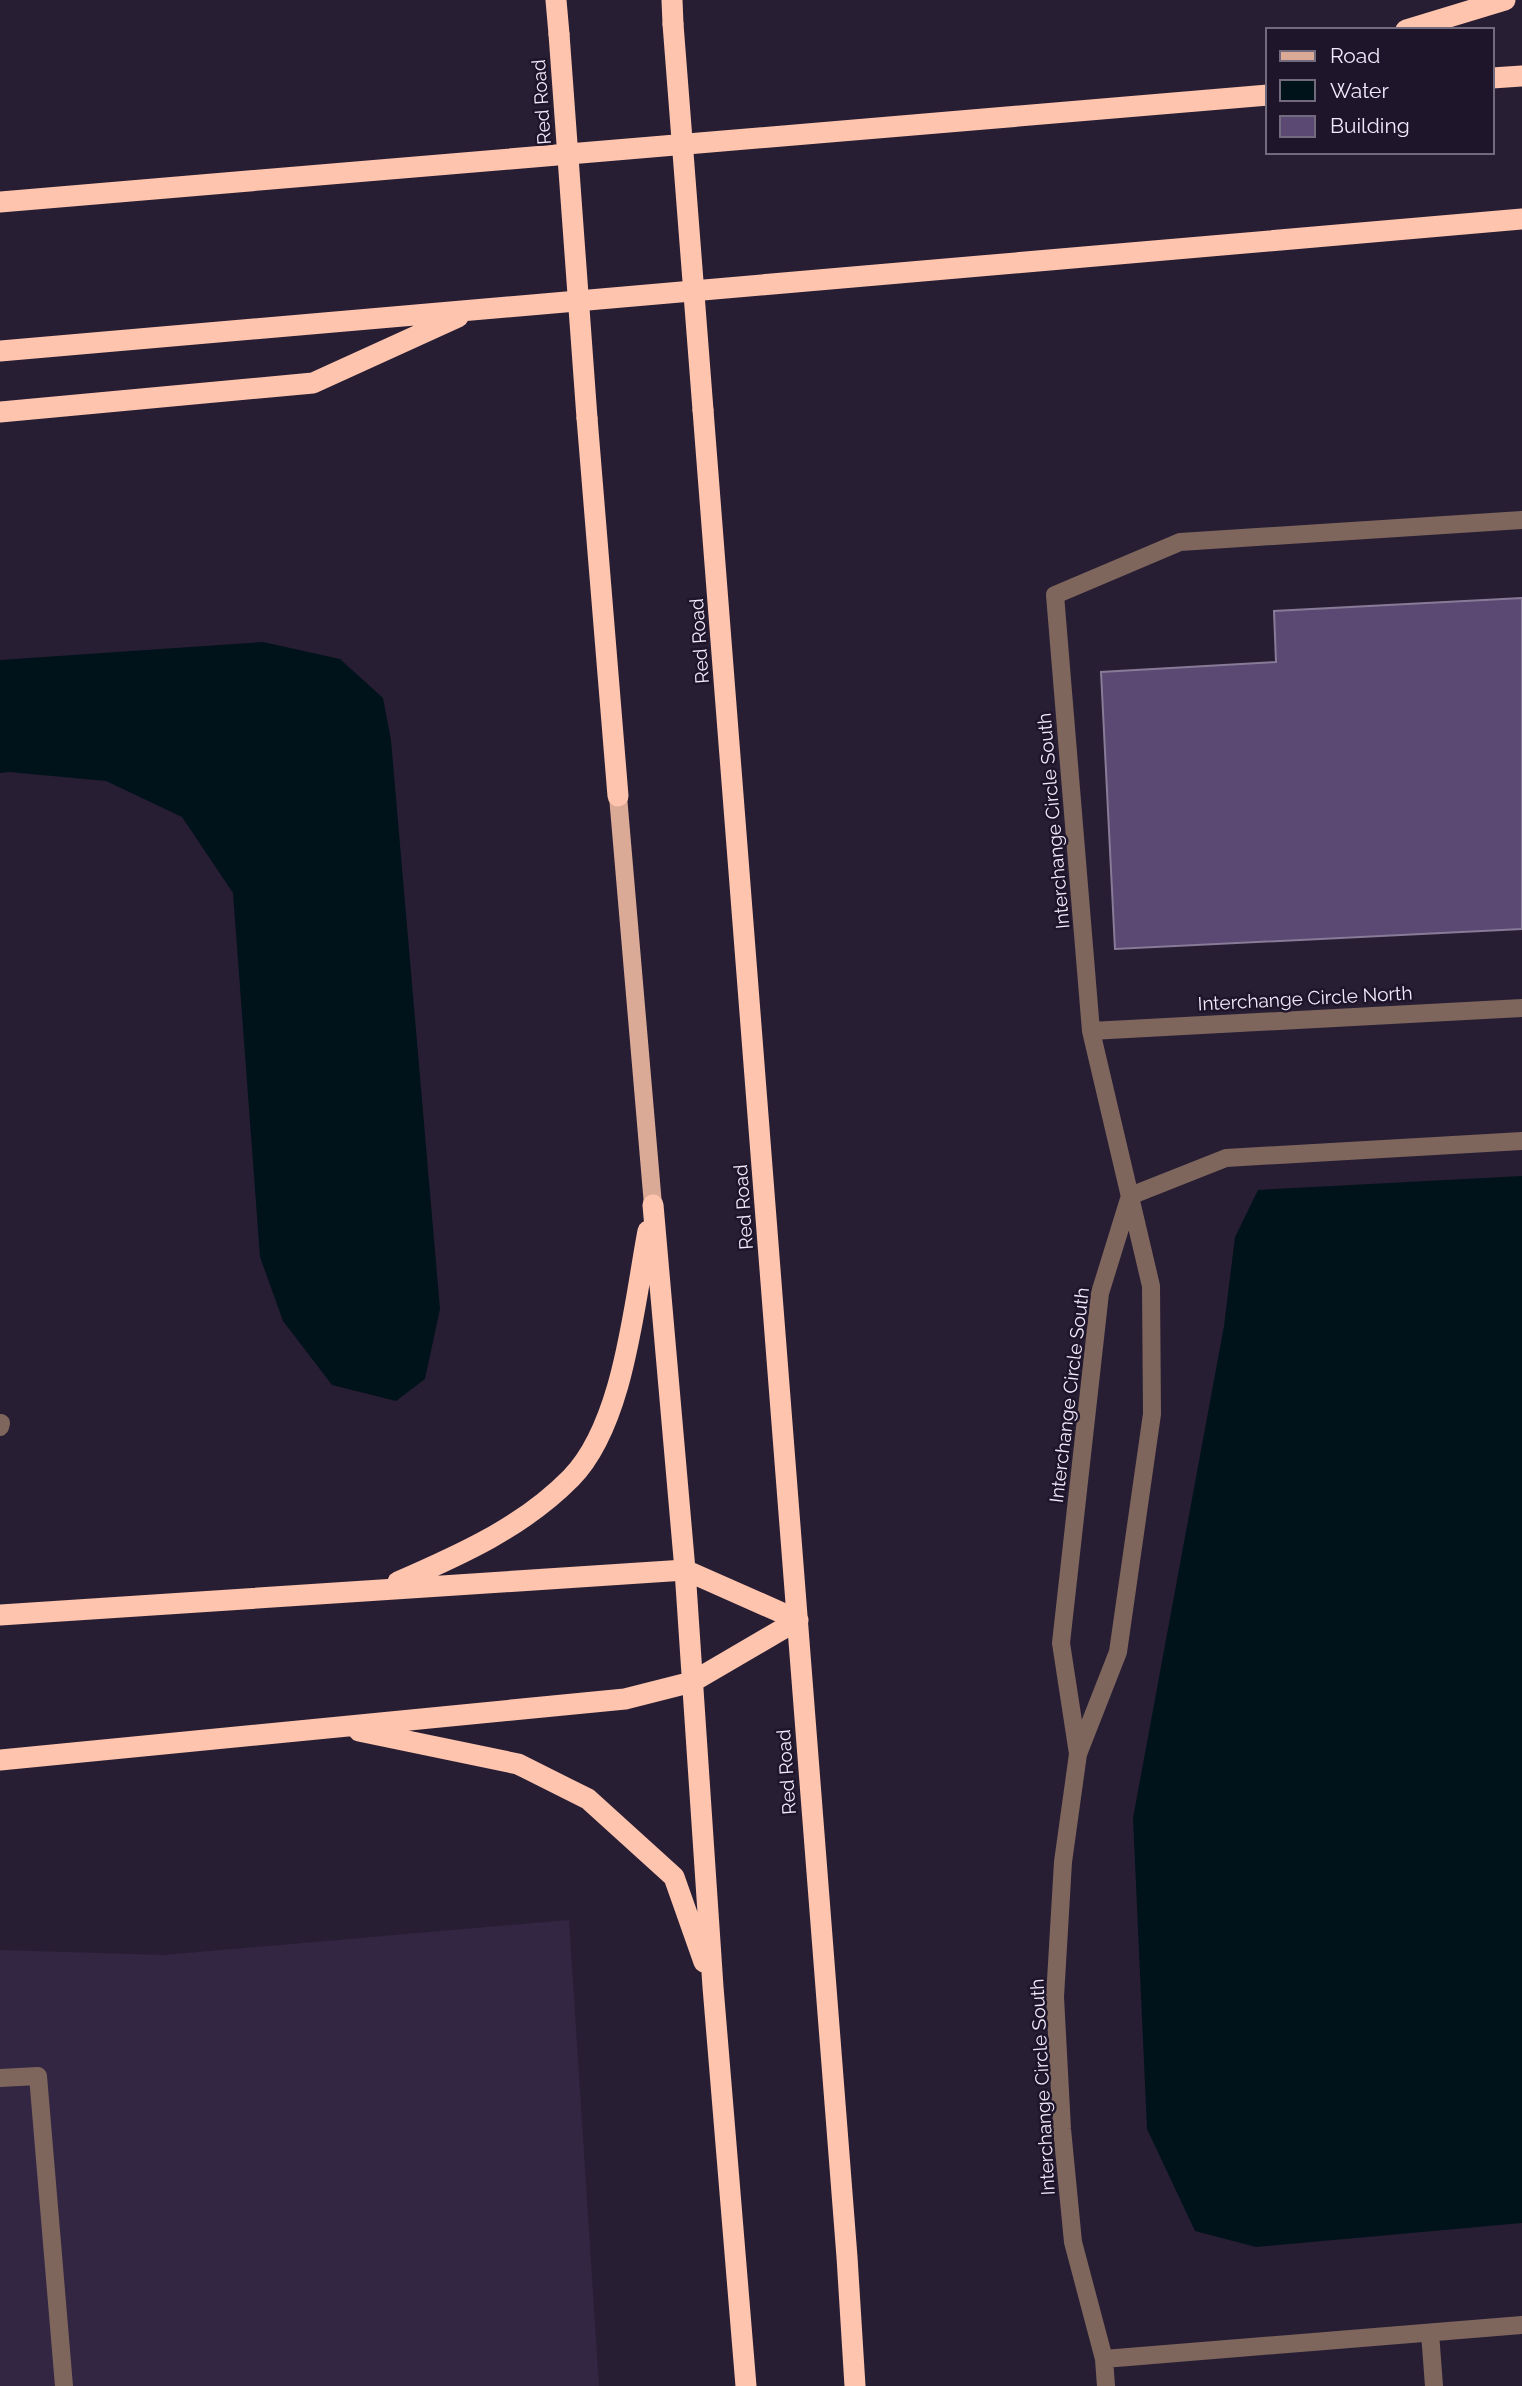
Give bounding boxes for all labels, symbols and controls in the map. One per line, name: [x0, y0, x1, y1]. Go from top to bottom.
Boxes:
legend: [1266, 28, 1494, 154]
text: Road: [1330, 43, 1380, 68]
street label: Red Road: [527, 59, 555, 145]
text: Water: [1330, 78, 1389, 103]
text: Building: [1330, 113, 1410, 138]
street label: Red Road: [685, 598, 713, 684]
street label: Interchange Circle South: [1033, 712, 1073, 930]
street label: Interchange Circle North: [1197, 981, 1413, 1015]
street label: Red Road: [729, 1164, 757, 1250]
street label: Interchange Circle South: [1045, 1286, 1093, 1504]
street label: Red Road: [772, 1729, 800, 1815]
street label: Interchange Circle South: [1025, 1978, 1059, 2196]

